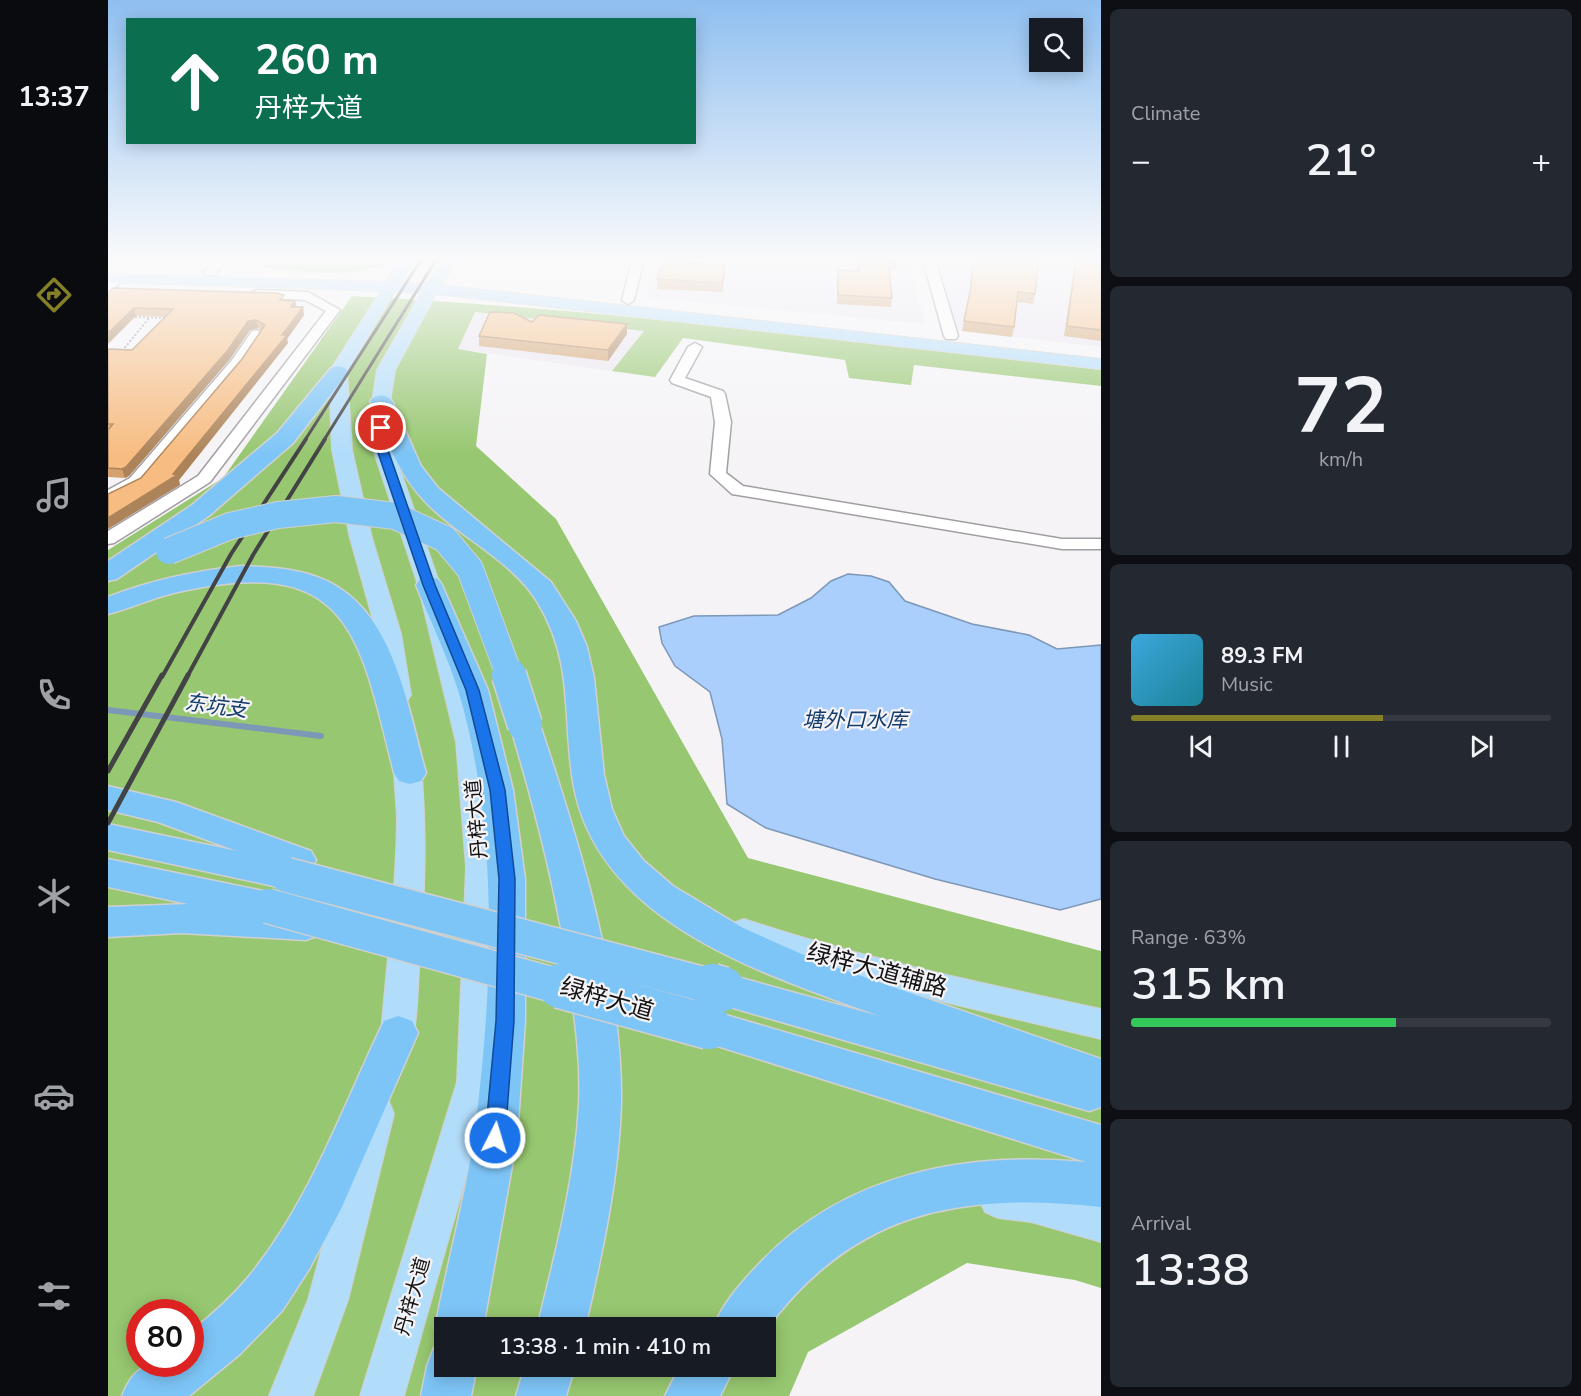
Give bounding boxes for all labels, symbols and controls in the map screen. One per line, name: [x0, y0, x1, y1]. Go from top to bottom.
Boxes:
map controls: [1029, 18, 1083, 72]
button: search: [1029, 18, 1083, 72]
text: 260 m: [255, 32, 379, 89]
icon: ahead: [156, 42, 234, 120]
text: 13:37: [18, 79, 90, 116]
text: 丹梓大道: [255, 90, 363, 127]
text: Climate: [1131, 100, 1200, 127]
text: 21°: [1306, 130, 1376, 191]
text: −: [1131, 139, 1151, 184]
text: +: [1531, 139, 1551, 184]
icon: directions: [33, 274, 75, 316]
text: 72: [1294, 353, 1388, 460]
pin: [355, 402, 406, 453]
icon: arrive: [364, 411, 397, 444]
text: km/h: [1319, 446, 1363, 473]
icon: music: [33, 474, 75, 516]
text: 89.3 FM: [1221, 641, 1303, 671]
text: Music: [1221, 671, 1273, 698]
icon: phone: [33, 674, 75, 716]
water label: 东坑支: [183, 688, 251, 724]
water label: 塘外口水库: [803, 706, 910, 734]
icon: previous: [1185, 730, 1218, 763]
icon: pause: [1325, 730, 1358, 763]
icon: next: [1465, 730, 1498, 763]
street label: 丹梓大道: [460, 778, 493, 860]
icon: climate: [33, 875, 75, 917]
text: Range · 63%: [1131, 924, 1246, 951]
street label: 绿梓大道辅路: [803, 936, 951, 1004]
text: 315 km: [1131, 954, 1286, 1015]
street label: 绿梓大道: [556, 970, 658, 1028]
icon: car: [33, 1075, 75, 1117]
position arrow: [463, 1106, 527, 1170]
text: Arrival: [1131, 1210, 1191, 1237]
text: 13:38: [1131, 1240, 1250, 1301]
street label: 丹梓大道: [388, 1254, 436, 1338]
icon: filters: [33, 1275, 75, 1317]
speed limit sign: 80: [126, 1299, 204, 1377]
text: 13:38 · 1 min · 410 m: [499, 1332, 711, 1362]

